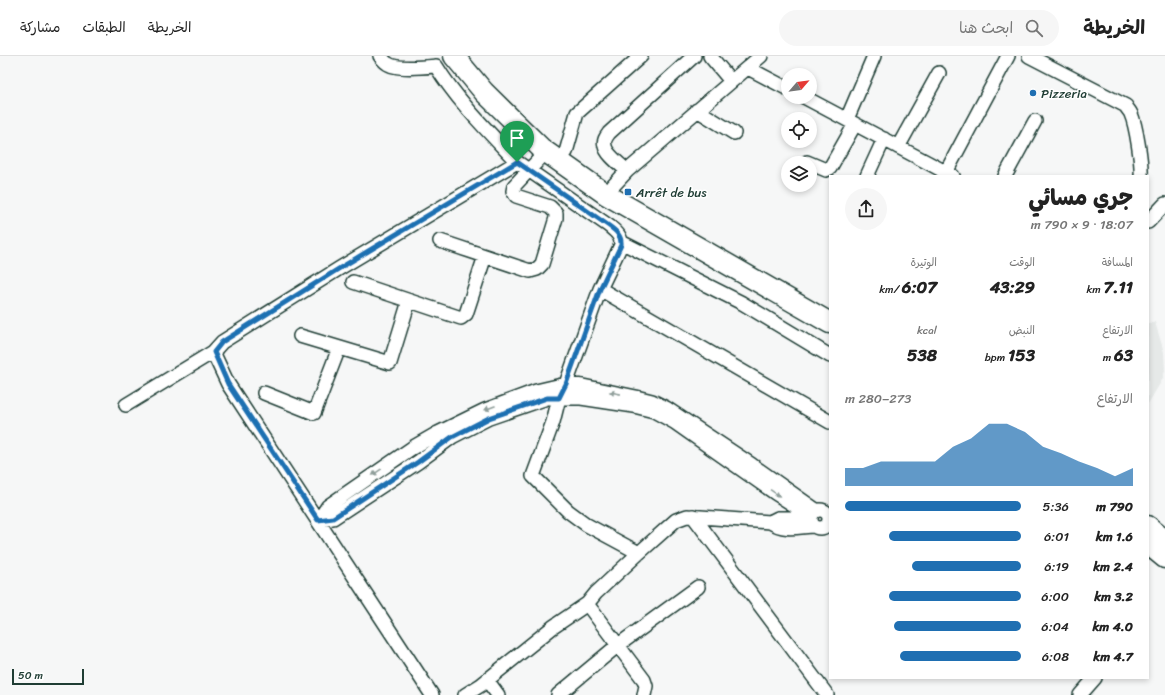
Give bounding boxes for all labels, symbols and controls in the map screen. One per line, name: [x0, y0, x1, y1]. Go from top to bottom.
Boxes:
search box: [779, 10, 1059, 46]
text: الخريطة: [1083, 11, 1145, 44]
text: مشاركة: [20, 15, 60, 40]
text: الطبقات: [82, 15, 126, 40]
text: الخريطة: [148, 15, 191, 40]
text: ابحث هنا: [959, 15, 1013, 41]
icon: search: [1023, 17, 1045, 39]
north arrow: [781, 68, 817, 104]
map controls: [781, 68, 817, 192]
place label: Pizzeria: [1041, 82, 1087, 105]
marker: Pizzeria: [1028, 88, 1038, 98]
button: locate: [781, 112, 817, 148]
pin: [500, 121, 534, 162]
icon: arrive: [506, 127, 528, 149]
button: layers: [781, 156, 817, 192]
text: جري مسائي: [1029, 178, 1133, 217]
place label: Arrêt de bus: [635, 181, 707, 204]
marker: Arrêt de bus: [623, 187, 633, 197]
button: share: [845, 188, 887, 230]
text: 18:07 · 9 × 790 m: [1031, 213, 1133, 236]
text: الوتيرة: [910, 253, 937, 272]
text: الوقت: [1009, 253, 1035, 272]
text: المسافة: [1102, 253, 1133, 272]
text: 6:07: [902, 272, 937, 302]
text: 43:29: [990, 272, 1035, 302]
text: 7.11: [1104, 272, 1133, 302]
text: /km: [879, 280, 902, 299]
text: km: [1086, 280, 1104, 299]
text: kcal: [917, 321, 937, 340]
text: النبض: [1009, 321, 1035, 340]
text: الارتفاع: [1102, 321, 1133, 340]
text: 538: [907, 340, 937, 370]
text: 153: [1008, 340, 1035, 370]
text: 63: [1114, 340, 1133, 370]
text: bpm: [985, 348, 1008, 367]
text: m: [1103, 348, 1114, 367]
text: 273–280 m: [845, 387, 911, 410]
text: الارتفاع: [1097, 387, 1133, 410]
one-way arrow: [609, 389, 621, 395]
one-way arrow: [483, 405, 495, 411]
one-way arrow: [372, 468, 382, 476]
one-way arrow: [770, 489, 780, 497]
text: 5:36: [1043, 495, 1069, 518]
text: 790 m: [1096, 495, 1133, 518]
text: 6:01: [1044, 525, 1069, 548]
text: 1.6 km: [1096, 525, 1133, 548]
text: 6:19: [1044, 555, 1069, 578]
text: 2.4 km: [1093, 555, 1133, 578]
text: 6:00: [1041, 585, 1069, 608]
text: 3.2 km: [1094, 585, 1133, 608]
text: 6:04: [1041, 615, 1069, 638]
text: 4.0 km: [1092, 615, 1133, 638]
text: 6:08: [1042, 645, 1069, 668]
text: 4.7 km: [1093, 645, 1133, 668]
text: 50 m: [18, 666, 43, 685]
scale bar: [12, 667, 84, 686]

